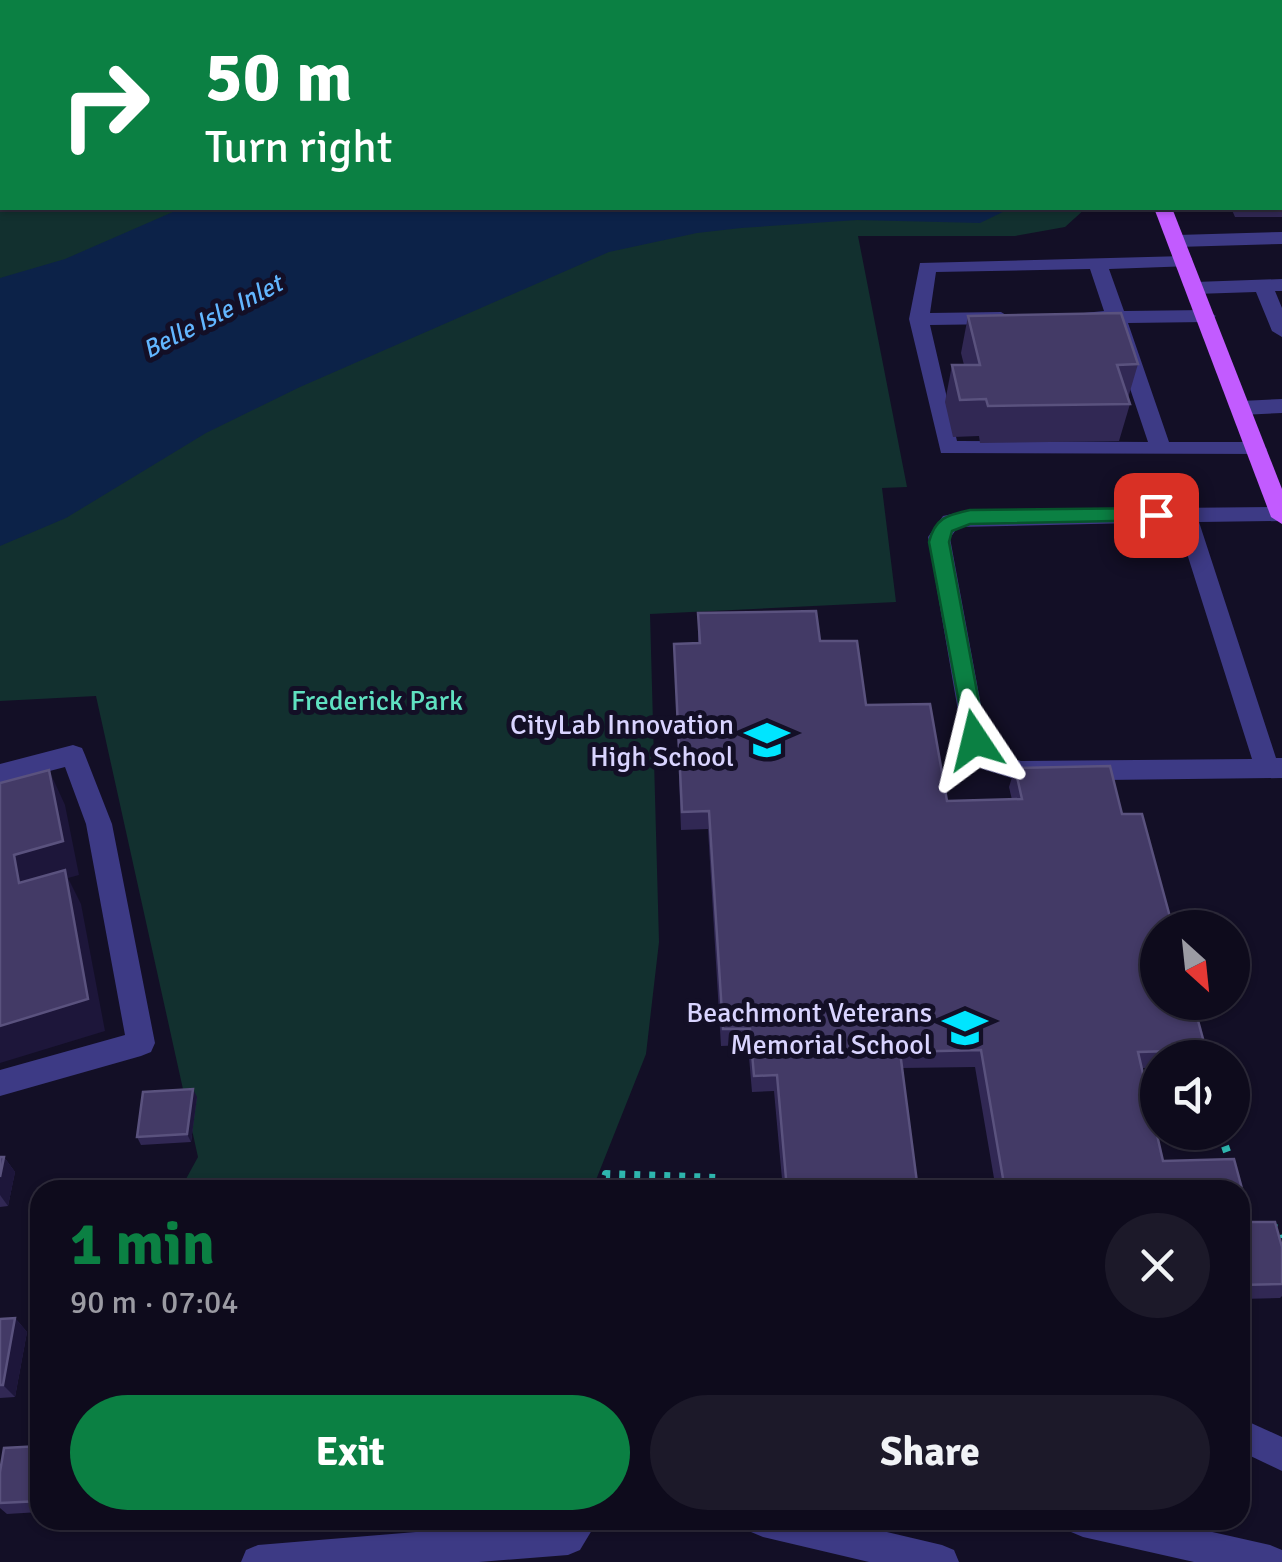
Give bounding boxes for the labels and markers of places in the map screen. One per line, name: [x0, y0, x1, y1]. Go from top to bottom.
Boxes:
pin: [1114, 473, 1199, 558]
place label: CityLab Innovation High School: [510, 708, 734, 774]
school or university icon: CityLab Innovation High School: [743, 716, 791, 764]
place label: Beachmont Veterans Memorial School: [686, 996, 932, 1062]
school or university icon: Beachmont Veterans Memorial School: [941, 1004, 989, 1052]

